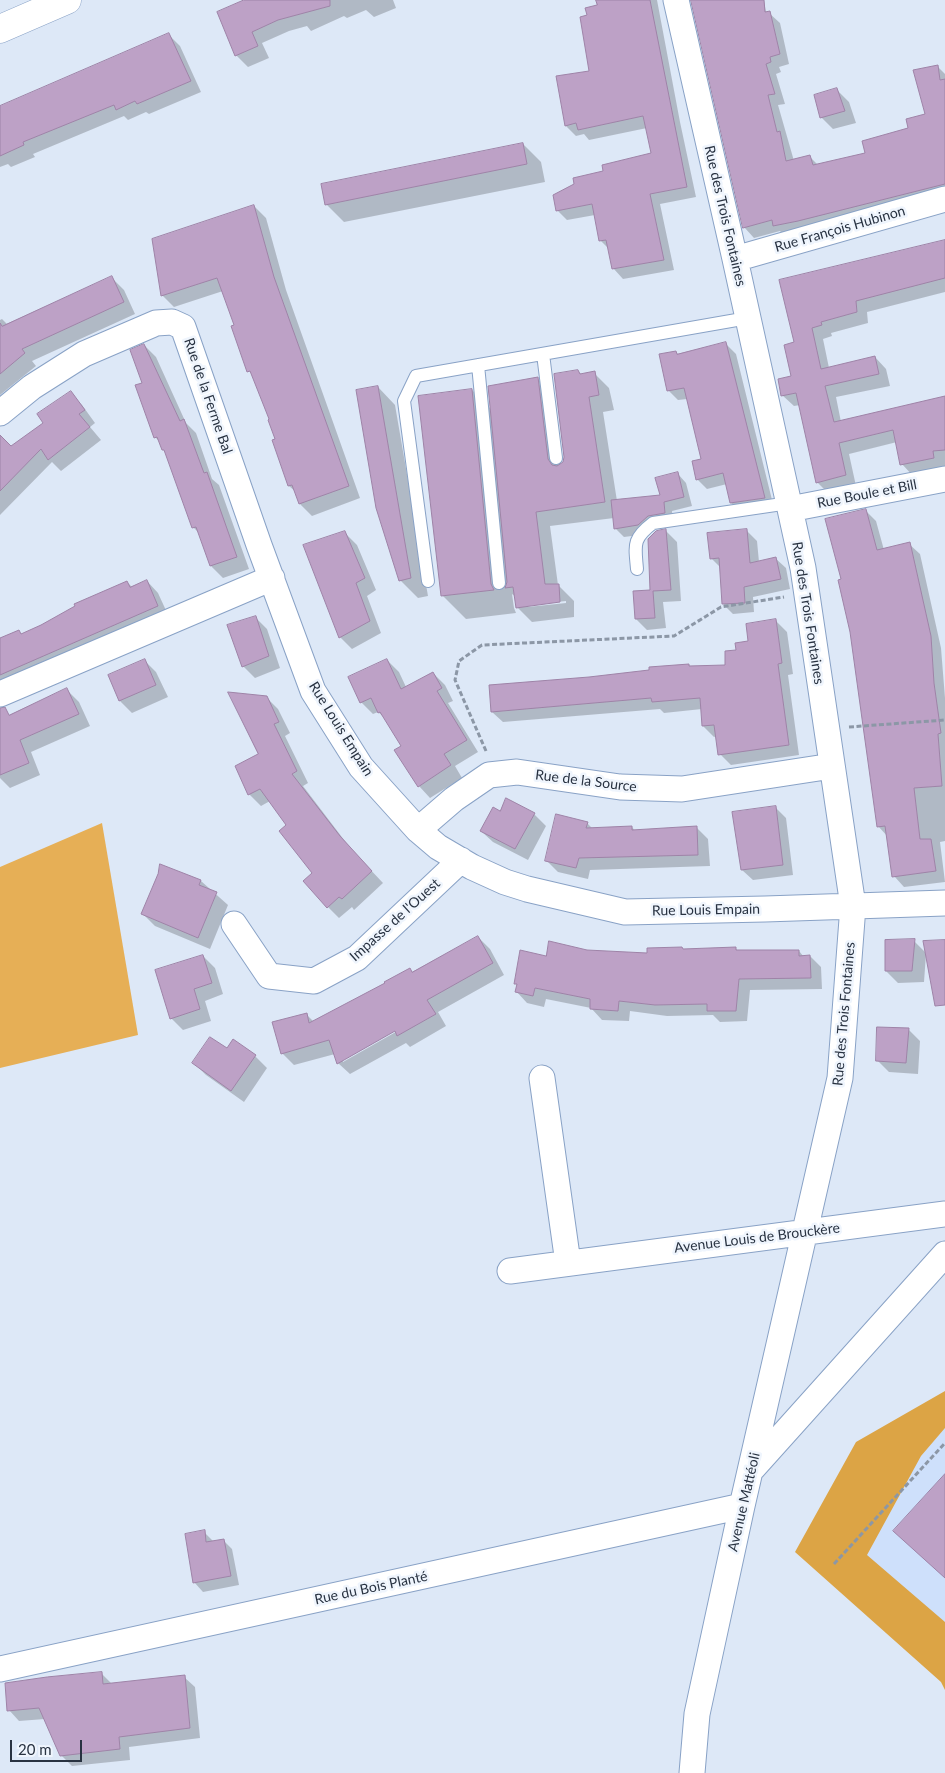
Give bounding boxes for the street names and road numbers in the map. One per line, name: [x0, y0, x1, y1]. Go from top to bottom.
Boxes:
street label: Rue des Trois Fontaines: [701, 144, 749, 288]
street label: Rue François Hubinon: [773, 202, 907, 256]
street label: Rue de la Ferme Bal: [180, 336, 236, 456]
street label: Rue Boule et Bill: [816, 476, 918, 512]
street label: Rue des Trois Fontaines: [788, 540, 828, 686]
street label: Rue Louis Empain: [305, 679, 377, 779]
street label: Rue de la Source: [534, 766, 638, 796]
street label: Impasse de l'Ouest: [346, 875, 444, 965]
street label: Rue Louis Empain: [652, 901, 760, 919]
street label: Rue des Trois Fontaines: [829, 941, 859, 1087]
street label: Avenue Louis de Brouckère: [673, 1220, 841, 1256]
street label: Avenue Mattéoli: [724, 1451, 764, 1553]
street label: Rue du Bois Planté: [313, 1568, 429, 1608]

